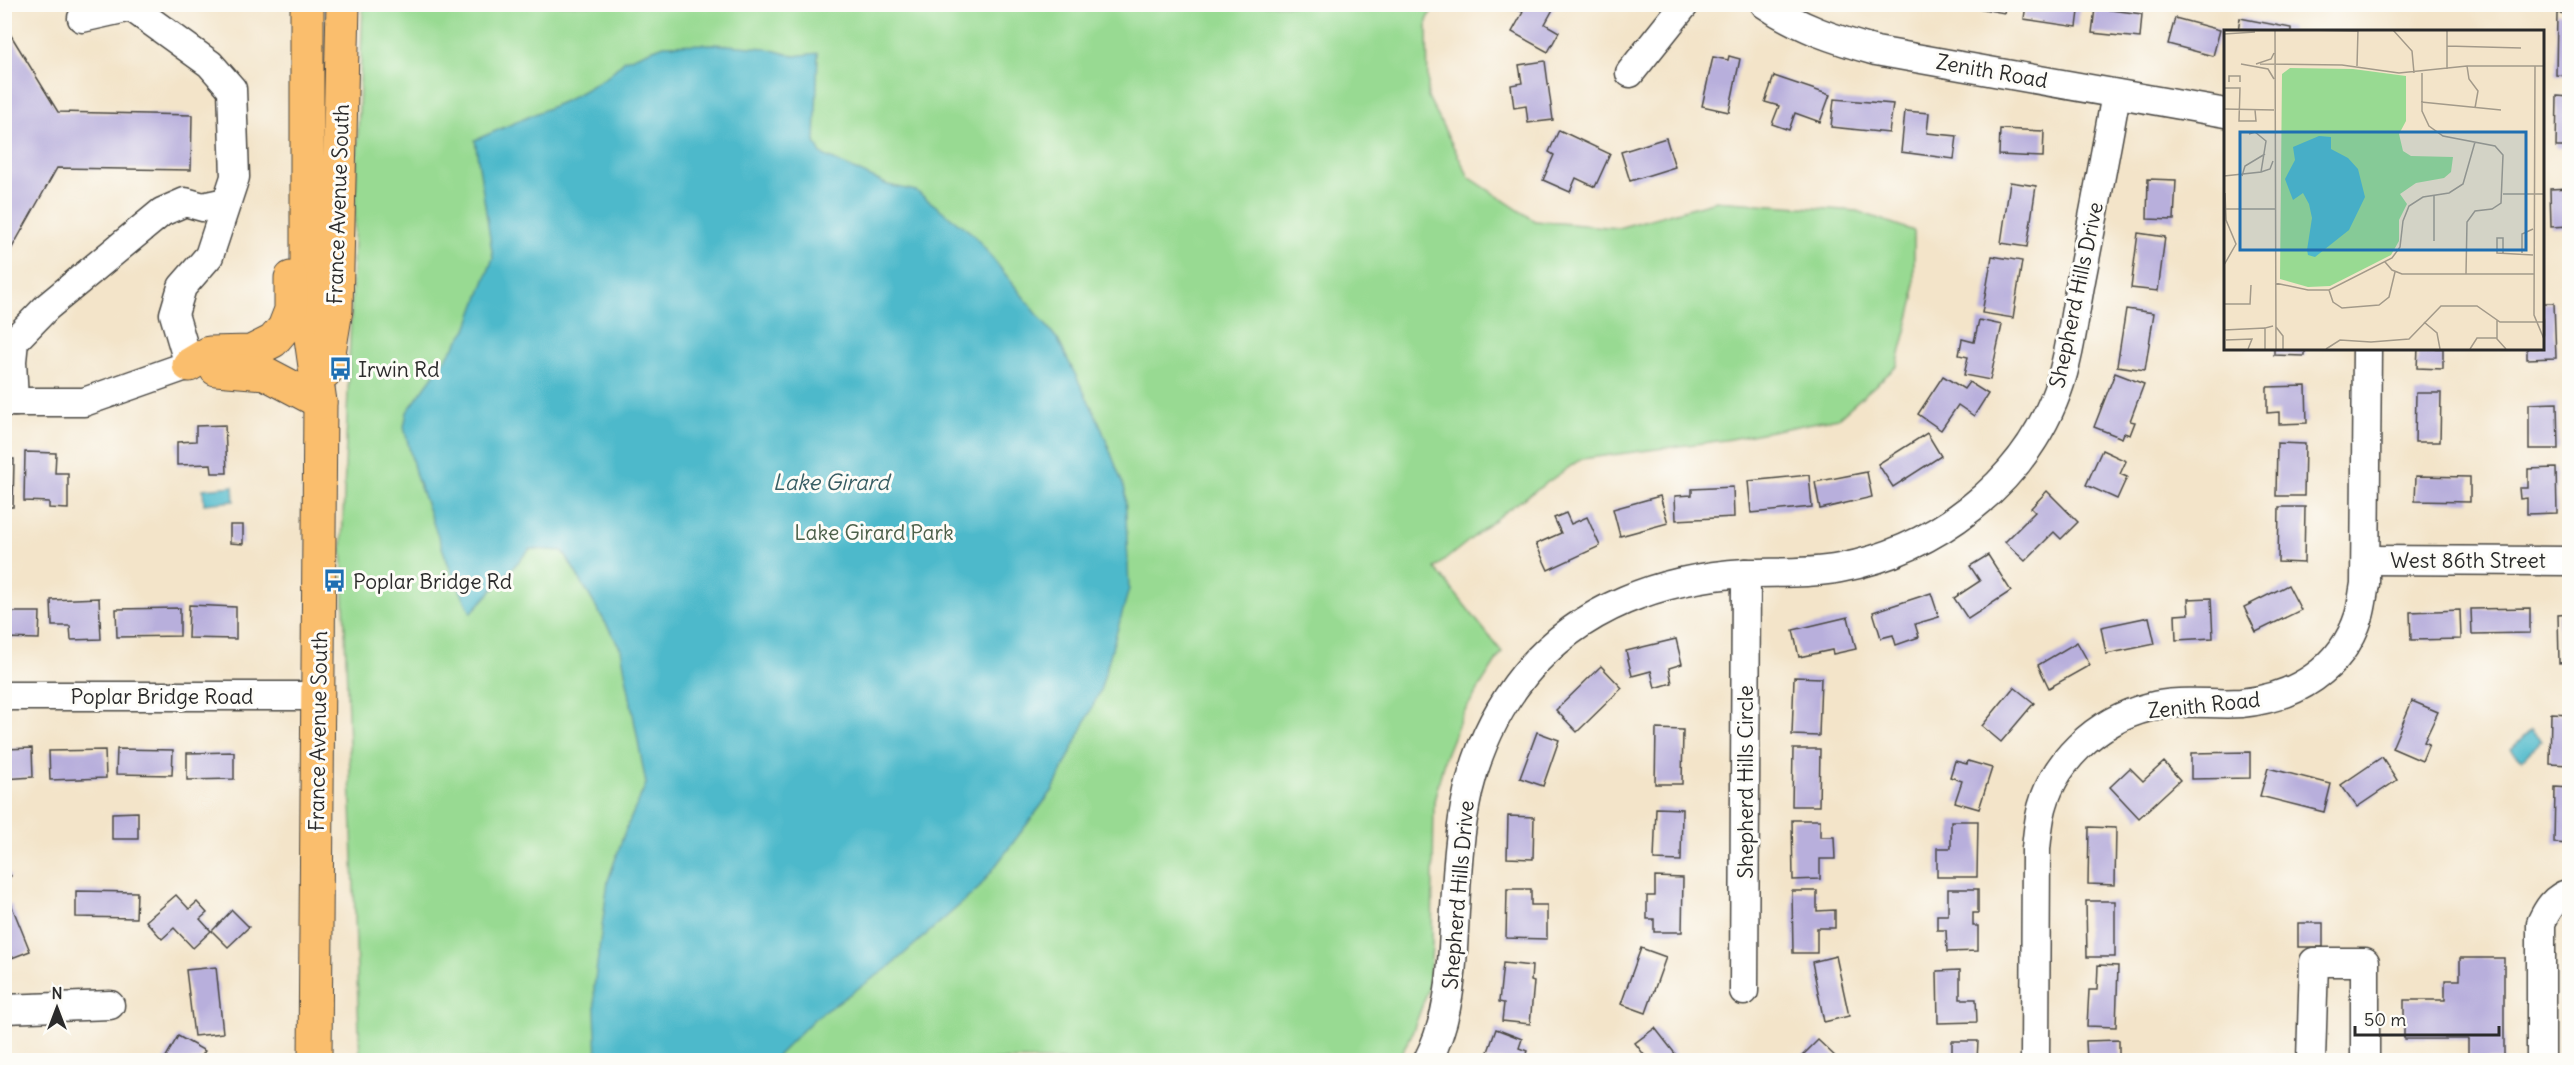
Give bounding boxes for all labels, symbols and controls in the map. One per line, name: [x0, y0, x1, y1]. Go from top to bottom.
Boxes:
inset map: [2224, 30, 2544, 350]
street label: Zenith Road: [1934, 48, 2050, 94]
street label: France Avenue South: [321, 103, 355, 305]
street label: Shepherd Hills Drive: [2043, 199, 2109, 391]
bus stop icon: Irwin Rd: [327, 356, 353, 382]
place label: Irwin Rd: [358, 356, 440, 383]
water label: Lake Girard: [773, 468, 892, 496]
park label: Lake Girard Park: [794, 519, 954, 546]
street label: West 86th Street: [2390, 547, 2546, 574]
bus stop icon: Poplar Bridge Rd: [322, 568, 348, 594]
place label: Poplar Bridge Rd: [353, 568, 512, 595]
street label: France Avenue South: [303, 631, 333, 831]
street label: Poplar Bridge Road: [71, 683, 253, 710]
street label: Shepherd Hills Circle: [1732, 685, 1759, 879]
street label: Zenith Road: [2147, 686, 2261, 724]
street label: Shepherd Hills Drive: [1436, 799, 1480, 991]
north arrow: [27, 978, 87, 1038]
text: N: [51, 983, 63, 1003]
scale bar: [2355, 999, 2499, 1037]
text: 50 m: [2364, 1008, 2406, 1031]

